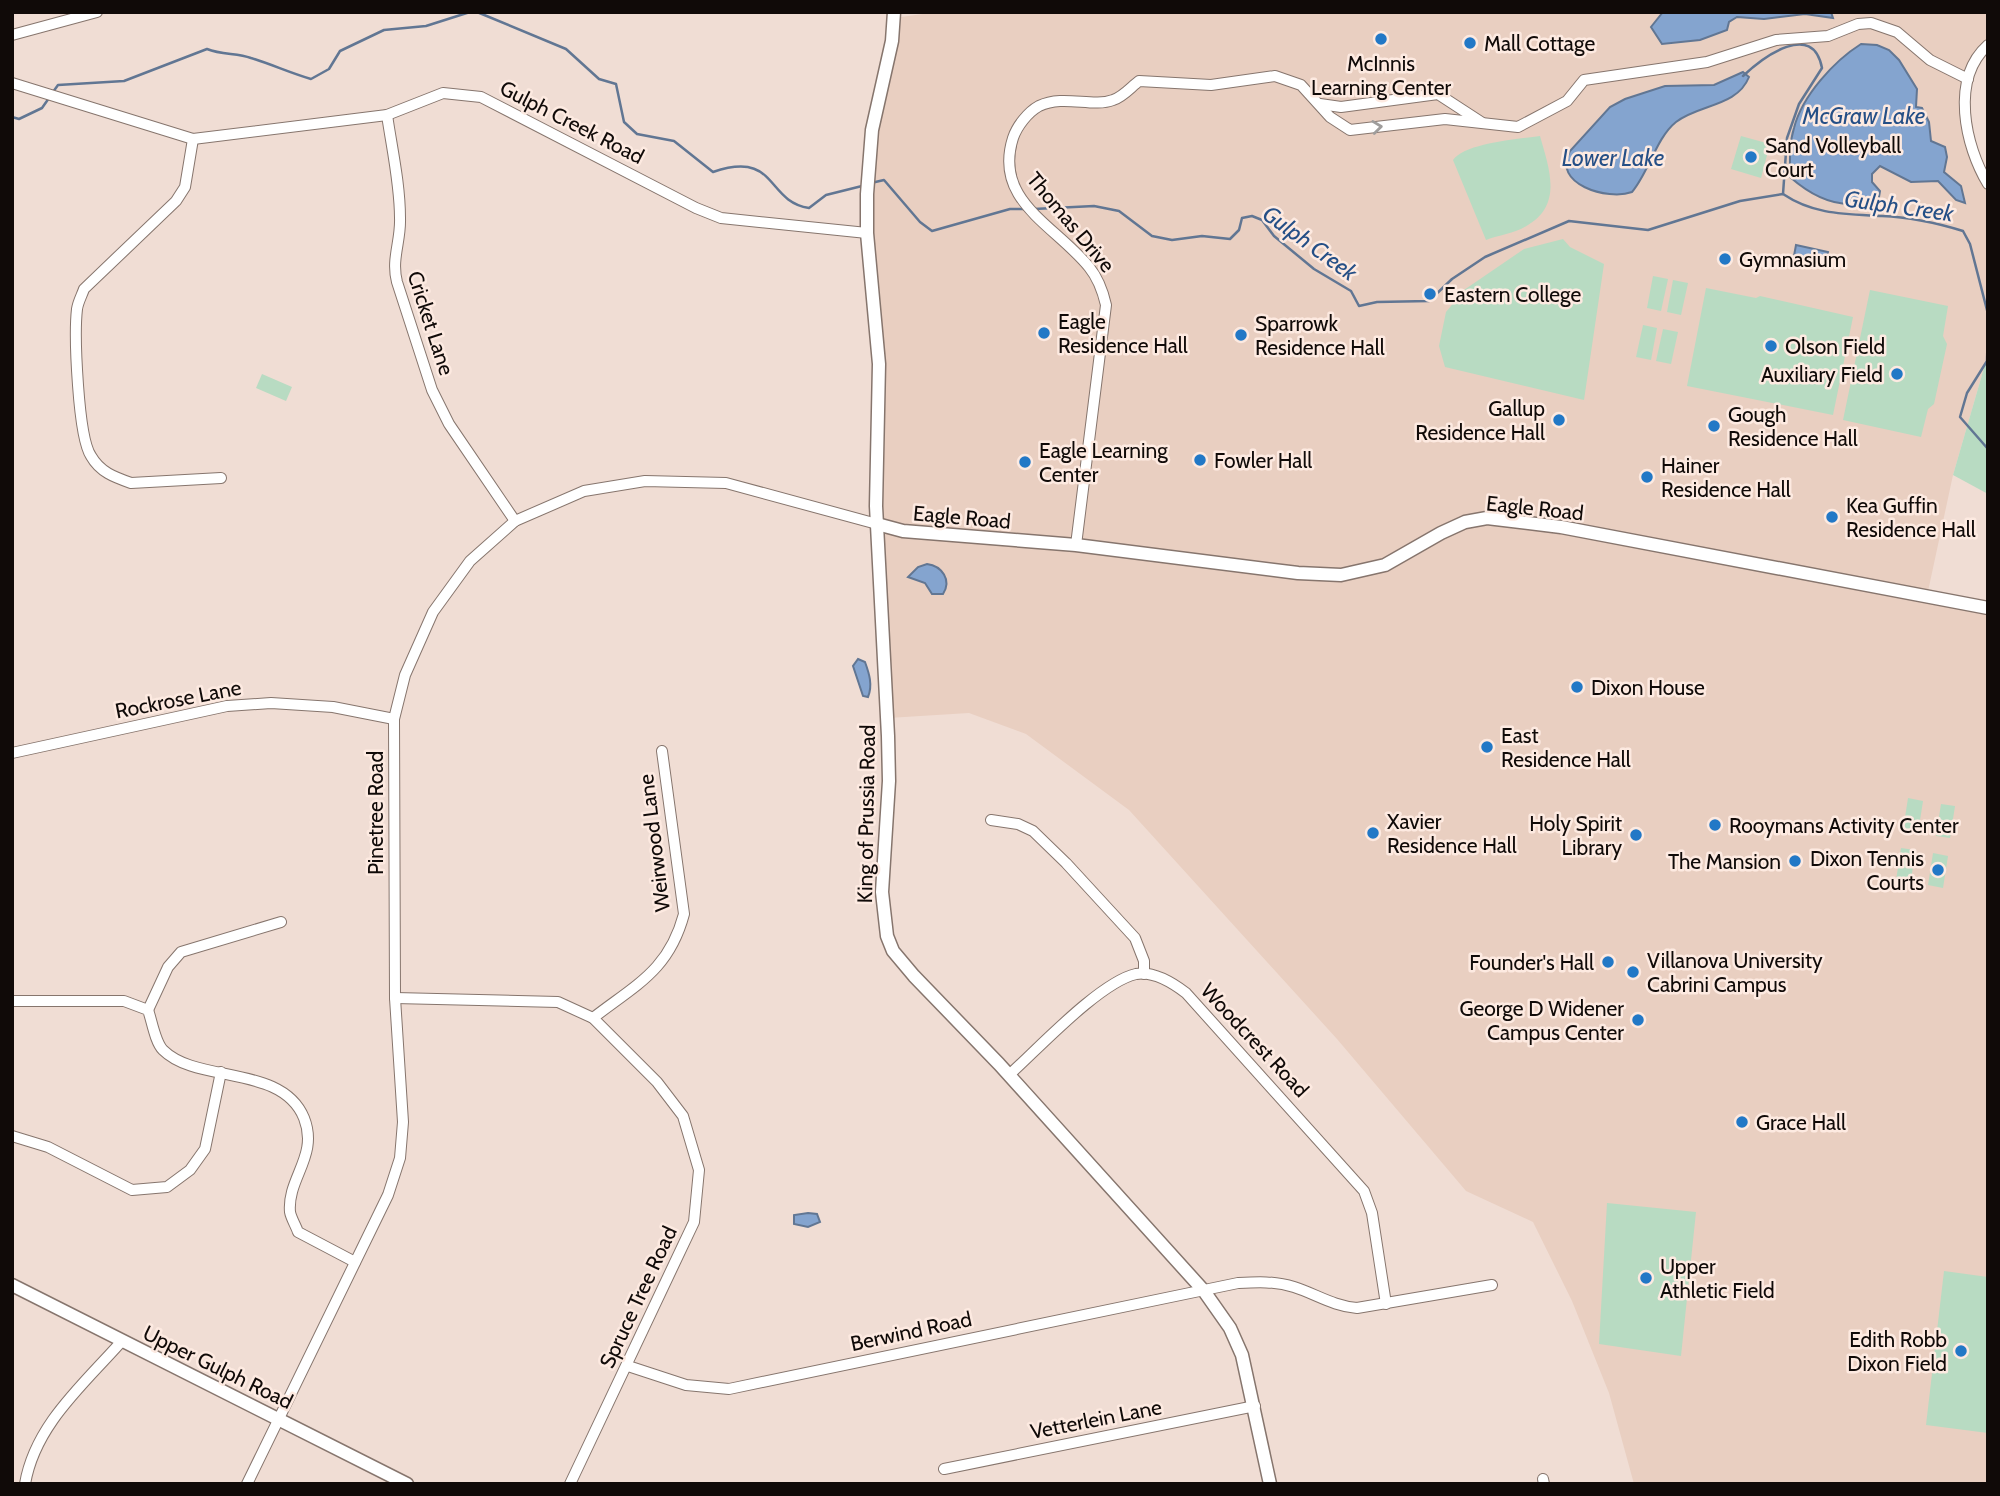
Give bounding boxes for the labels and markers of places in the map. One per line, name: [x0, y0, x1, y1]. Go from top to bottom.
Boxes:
marker: McInnis Learning Center: [1373, 31, 1389, 47]
place label: Mall Cottage: [1484, 31, 1595, 56]
marker: Mall Cottage: [1462, 35, 1478, 51]
place label: McInnis Learning Center: [1311, 51, 1451, 100]
place label: Sand Volleyball Court: [1765, 133, 1901, 182]
marker: Sand Volleyball Court: [1743, 149, 1759, 165]
place label: Gymnasium: [1739, 247, 1846, 272]
marker: Gymnasium: [1717, 251, 1733, 267]
place label: Eastern College: [1444, 282, 1581, 307]
marker: Eastern College: [1422, 286, 1438, 302]
place label: Eagle Residence Hall: [1058, 309, 1188, 358]
place label: Sparrowk Residence Hall: [1255, 311, 1385, 360]
marker: Eagle Residence Hall: [1036, 325, 1052, 341]
marker: Sparrowk Residence Hall: [1233, 327, 1249, 343]
place label: Olson Field: [1785, 334, 1885, 359]
marker: Olson Field: [1763, 338, 1779, 354]
place label: Auxiliary Field: [1761, 362, 1883, 387]
marker: Auxiliary Field: [1889, 366, 1905, 382]
place label: Gallup Residence Hall: [1415, 396, 1545, 445]
place label: Gough Residence Hall: [1728, 402, 1858, 451]
marker: Gallup Residence Hall: [1551, 412, 1567, 428]
marker: Gough Residence Hall: [1706, 418, 1722, 434]
place label: Eagle Learning Center: [1039, 438, 1168, 487]
place label: Fowler Hall: [1214, 448, 1312, 473]
marker: Fowler Hall: [1192, 452, 1208, 468]
place label: Hainer Residence Hall: [1661, 453, 1791, 502]
marker: Eagle Learning Center: [1017, 454, 1033, 470]
marker: Hainer Residence Hall: [1639, 469, 1655, 485]
place label: Kea Guffin Residence Hall: [1846, 493, 1976, 542]
marker: Kea Guffin Residence Hall: [1824, 509, 1840, 525]
place label: Dixon House: [1591, 675, 1705, 700]
marker: Dixon House: [1569, 679, 1585, 695]
place label: East Residence Hall: [1501, 723, 1631, 772]
marker: East Residence Hall: [1479, 739, 1495, 755]
place label: Xavier Residence Hall: [1387, 809, 1517, 858]
place label: Holy Spirit Library: [1529, 811, 1622, 860]
place label: Rooymans Activity Center: [1729, 813, 1959, 838]
marker: Rooymans Activity Center: [1707, 817, 1723, 833]
marker: Xavier Residence Hall: [1365, 825, 1381, 841]
marker: Holy Spirit Library: [1628, 827, 1644, 843]
place label: Dixon Tennis Courts: [1810, 846, 1924, 895]
place label: The Mansion: [1668, 849, 1781, 874]
marker: The Mansion: [1787, 853, 1803, 869]
marker: Dixon Tennis Courts: [1930, 862, 1946, 878]
place label: Villanova University Cabrini Campus: [1647, 948, 1823, 997]
place label: Founder's Hall: [1469, 950, 1594, 975]
marker: Founder's Hall: [1600, 954, 1616, 970]
marker: Villanova University Cabrini Campus: [1625, 964, 1641, 980]
place label: George D Widener Campus Center: [1460, 996, 1624, 1045]
marker: George D Widener Campus Center: [1630, 1012, 1646, 1028]
place label: Grace Hall: [1756, 1110, 1846, 1135]
marker: Grace Hall: [1734, 1114, 1750, 1130]
place label: Upper Athletic Field: [1660, 1254, 1775, 1303]
marker: Upper Athletic Field: [1638, 1270, 1654, 1286]
place label: Edith Robb Dixon Field: [1847, 1327, 1947, 1376]
marker: Edith Robb Dixon Field: [1953, 1343, 1969, 1359]

